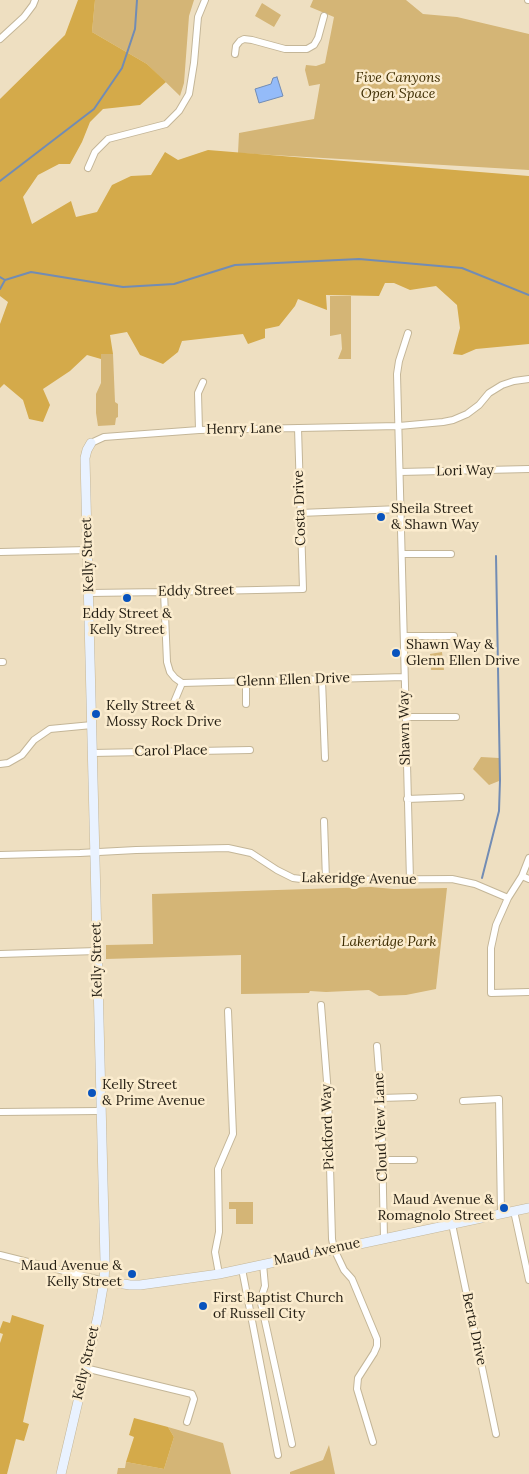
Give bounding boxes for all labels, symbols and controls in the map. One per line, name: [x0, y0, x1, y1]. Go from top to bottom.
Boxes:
park label: Five Canyons Open Space: [355, 70, 441, 102]
street label: Henry Lane: [206, 420, 282, 438]
street label: Lori Way: [436, 462, 494, 480]
street label: Costa Drive: [290, 470, 310, 546]
place label: Sheila Street & Shawn Way: [391, 501, 479, 534]
marker: Sheila Street & Shawn Way: [375, 511, 387, 523]
street label: Kelly Street: [78, 517, 98, 593]
street label: Eddy Street: [158, 582, 234, 600]
marker: Eddy Street & Kelly Street: [121, 592, 133, 604]
place label: Eddy Street & Kelly Street: [82, 606, 172, 638]
place label: Shawn Way & Glenn Ellen Drive: [406, 637, 520, 670]
marker: Shawn Way & Glenn Ellen Drive: [390, 647, 402, 659]
street label: Glenn Ellen Drive: [236, 670, 350, 690]
street label: Shawn Way: [396, 691, 414, 765]
place label: Kelly Street & Mossy Rock Drive: [106, 698, 222, 730]
marker: Kelly Street & Mossy Rock Drive: [90, 708, 102, 720]
street label: Carol Place: [134, 742, 208, 760]
street label: Lakeridge Avenue: [301, 870, 417, 888]
street label: Kelly Street: [88, 922, 106, 998]
park label: Lakeridge Park: [341, 934, 437, 950]
street label: Cloud View Lane: [371, 1072, 391, 1182]
place label: Kelly Street & Prime Avenue: [102, 1077, 205, 1110]
street label: Pickford Way: [318, 1084, 338, 1170]
marker: Kelly Street & Prime Avenue: [86, 1087, 98, 1099]
place label: Maud Avenue & Romagnolo Street: [378, 1192, 494, 1224]
marker: Maud Avenue & Romagnolo Street: [498, 1202, 510, 1214]
street label: Maud Avenue: [272, 1235, 362, 1269]
place label: Maud Avenue & Kelly Street: [21, 1258, 122, 1290]
marker: Maud Avenue & Kelly Street: [126, 1268, 138, 1280]
place label: First Baptist Church of Russell City: [213, 1290, 344, 1322]
street label: Berta Drive: [458, 1291, 490, 1367]
marker: First Baptist Church of Russell City: [197, 1300, 209, 1312]
street label: Kelly Street: [69, 1324, 103, 1402]

